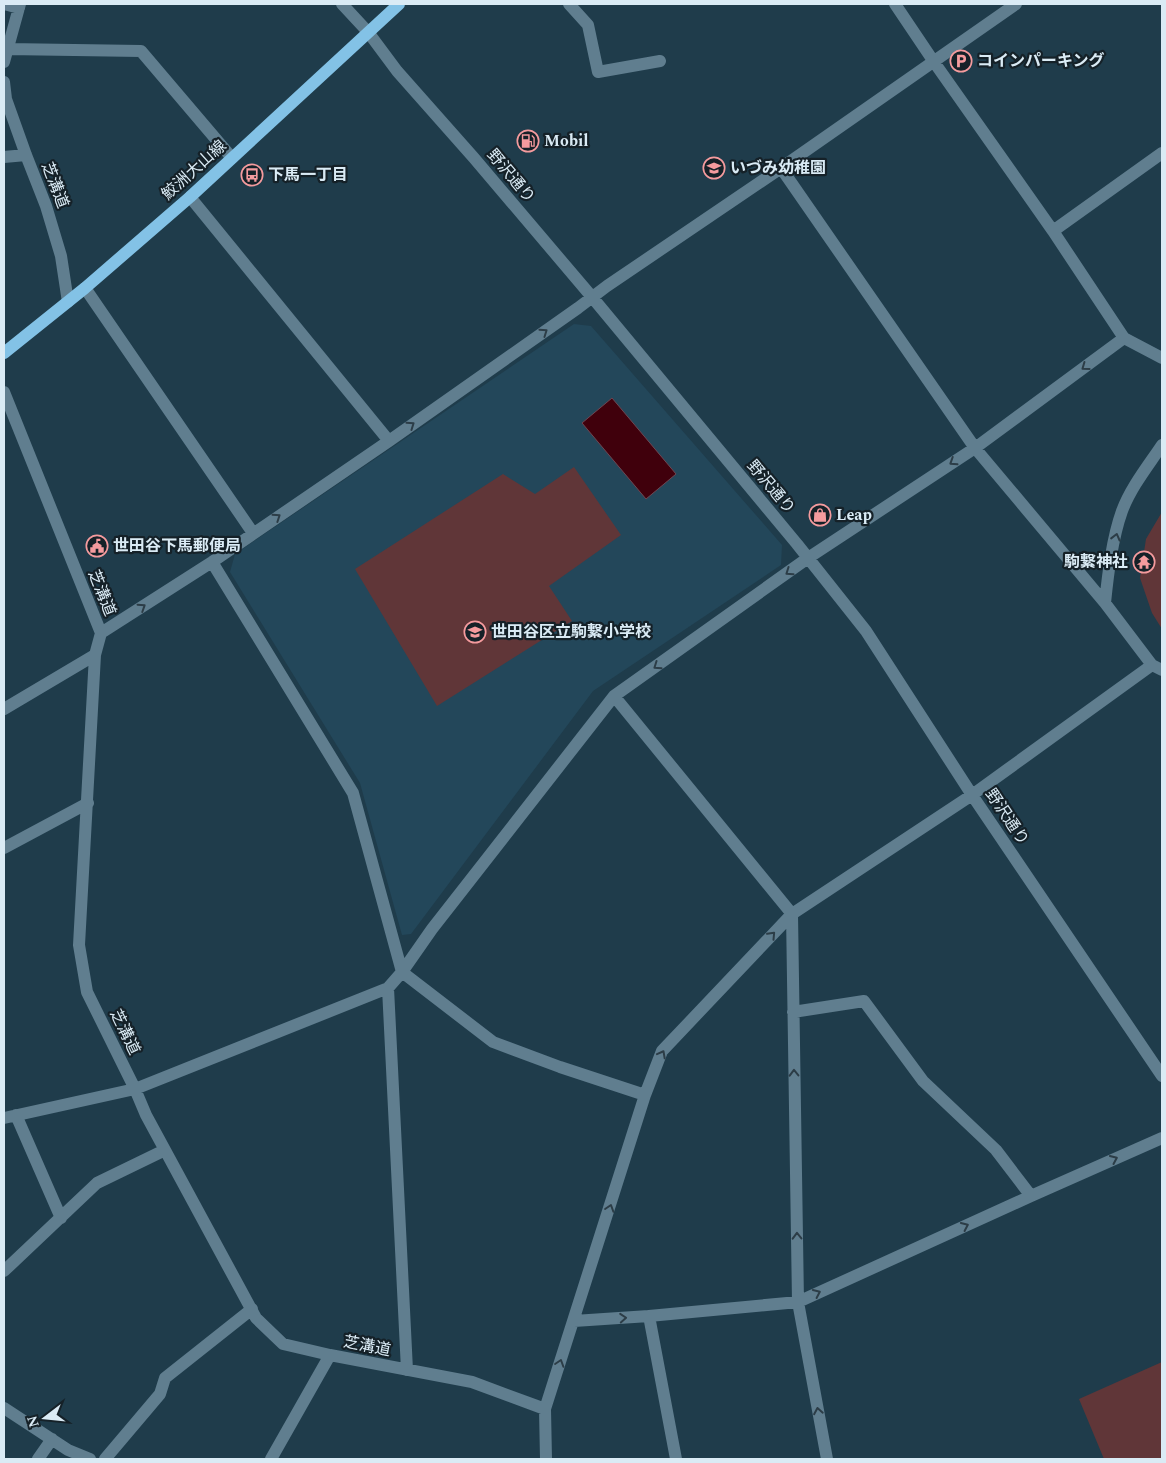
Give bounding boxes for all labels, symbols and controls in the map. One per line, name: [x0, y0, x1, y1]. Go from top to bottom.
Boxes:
parking icon: コインパーキング: [949, 49, 973, 73]
place label: コインパーキング: [977, 49, 1105, 73]
fuel station icon: Mobil: [516, 129, 540, 153]
place label: Mobil: [544, 129, 589, 153]
street label: 鮫洲大山線: [156, 134, 232, 206]
street label: 野沢通り: [481, 144, 541, 208]
school or university icon: いづみ幼稚園: [702, 156, 726, 180]
place label: いづみ幼稚園: [730, 156, 826, 180]
street label: 芝溝道: [35, 158, 75, 212]
bus stop icon: 下馬一丁目: [240, 163, 264, 187]
place label: 下馬一丁目: [268, 163, 348, 187]
one-way arrow: [538, 329, 548, 338]
one-way arrow: [1082, 361, 1091, 369]
one-way arrow: [405, 422, 415, 431]
street label: 野沢通り: [741, 455, 801, 519]
one-way arrow: [950, 456, 959, 465]
shop icon: Leap: [808, 503, 832, 527]
place label: Leap: [836, 503, 872, 527]
one-way arrow: [272, 513, 281, 523]
one-way arrow: [1110, 533, 1121, 542]
public building icon: 世田谷下馬郵便局: [85, 534, 109, 558]
place label: 世田谷下馬郵便局: [113, 534, 241, 558]
place label: 駒繋神社: [1064, 550, 1128, 574]
temple icon: 駒繋神社: [1132, 550, 1156, 574]
street label: 芝溝道: [82, 566, 122, 620]
one-way arrow: [786, 566, 795, 574]
one-way arrow: [136, 603, 145, 613]
school or university icon: 世田谷区立駒繋小学校: [463, 620, 487, 644]
place label: 世田谷区立駒繋小学校: [491, 620, 651, 644]
one-way arrow: [653, 660, 662, 669]
street label: 野沢通り: [979, 784, 1035, 850]
one-way arrow: [766, 932, 775, 941]
street label: 芝溝道: [104, 1005, 146, 1059]
one-way arrow: [656, 1051, 666, 1060]
one-way arrow: [789, 1069, 799, 1077]
one-way arrow: [1109, 1155, 1118, 1166]
one-way arrow: [604, 1204, 614, 1213]
one-way arrow: [960, 1221, 969, 1232]
one-way arrow: [792, 1232, 802, 1240]
one-way arrow: [812, 1289, 821, 1300]
one-way arrow: [619, 1313, 627, 1324]
street label: 芝溝道: [341, 1330, 393, 1362]
one-way arrow: [555, 1359, 565, 1367]
north arrow: [20, 1393, 70, 1443]
one-way arrow: [814, 1407, 824, 1416]
text: N: [21, 1413, 45, 1430]

